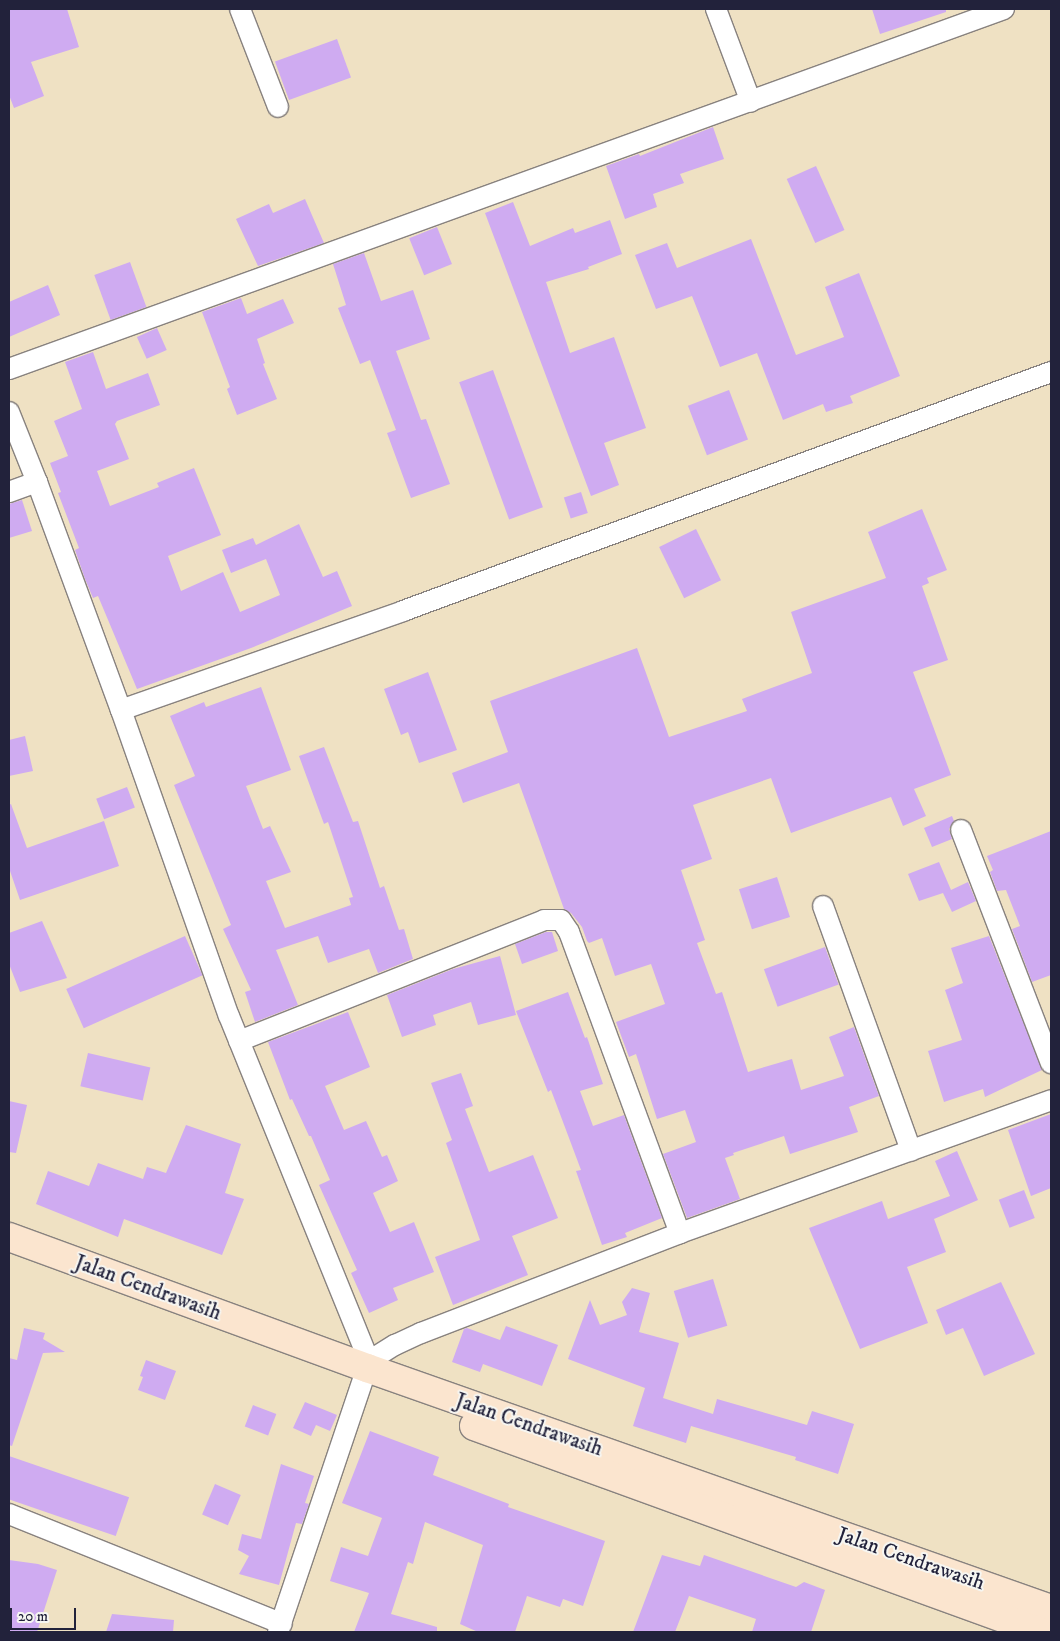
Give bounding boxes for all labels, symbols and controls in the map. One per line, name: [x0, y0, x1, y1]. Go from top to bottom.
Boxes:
street label: Jalan Cendrawasih: [71, 1250, 225, 1326]
street label: Jalan Cendrawasih: [452, 1388, 606, 1462]
street label: Jalan Cendrawasih: [834, 1522, 988, 1596]
scale bar: [12, 1598, 79, 1630]
text: 20 m: [18, 1607, 48, 1626]

